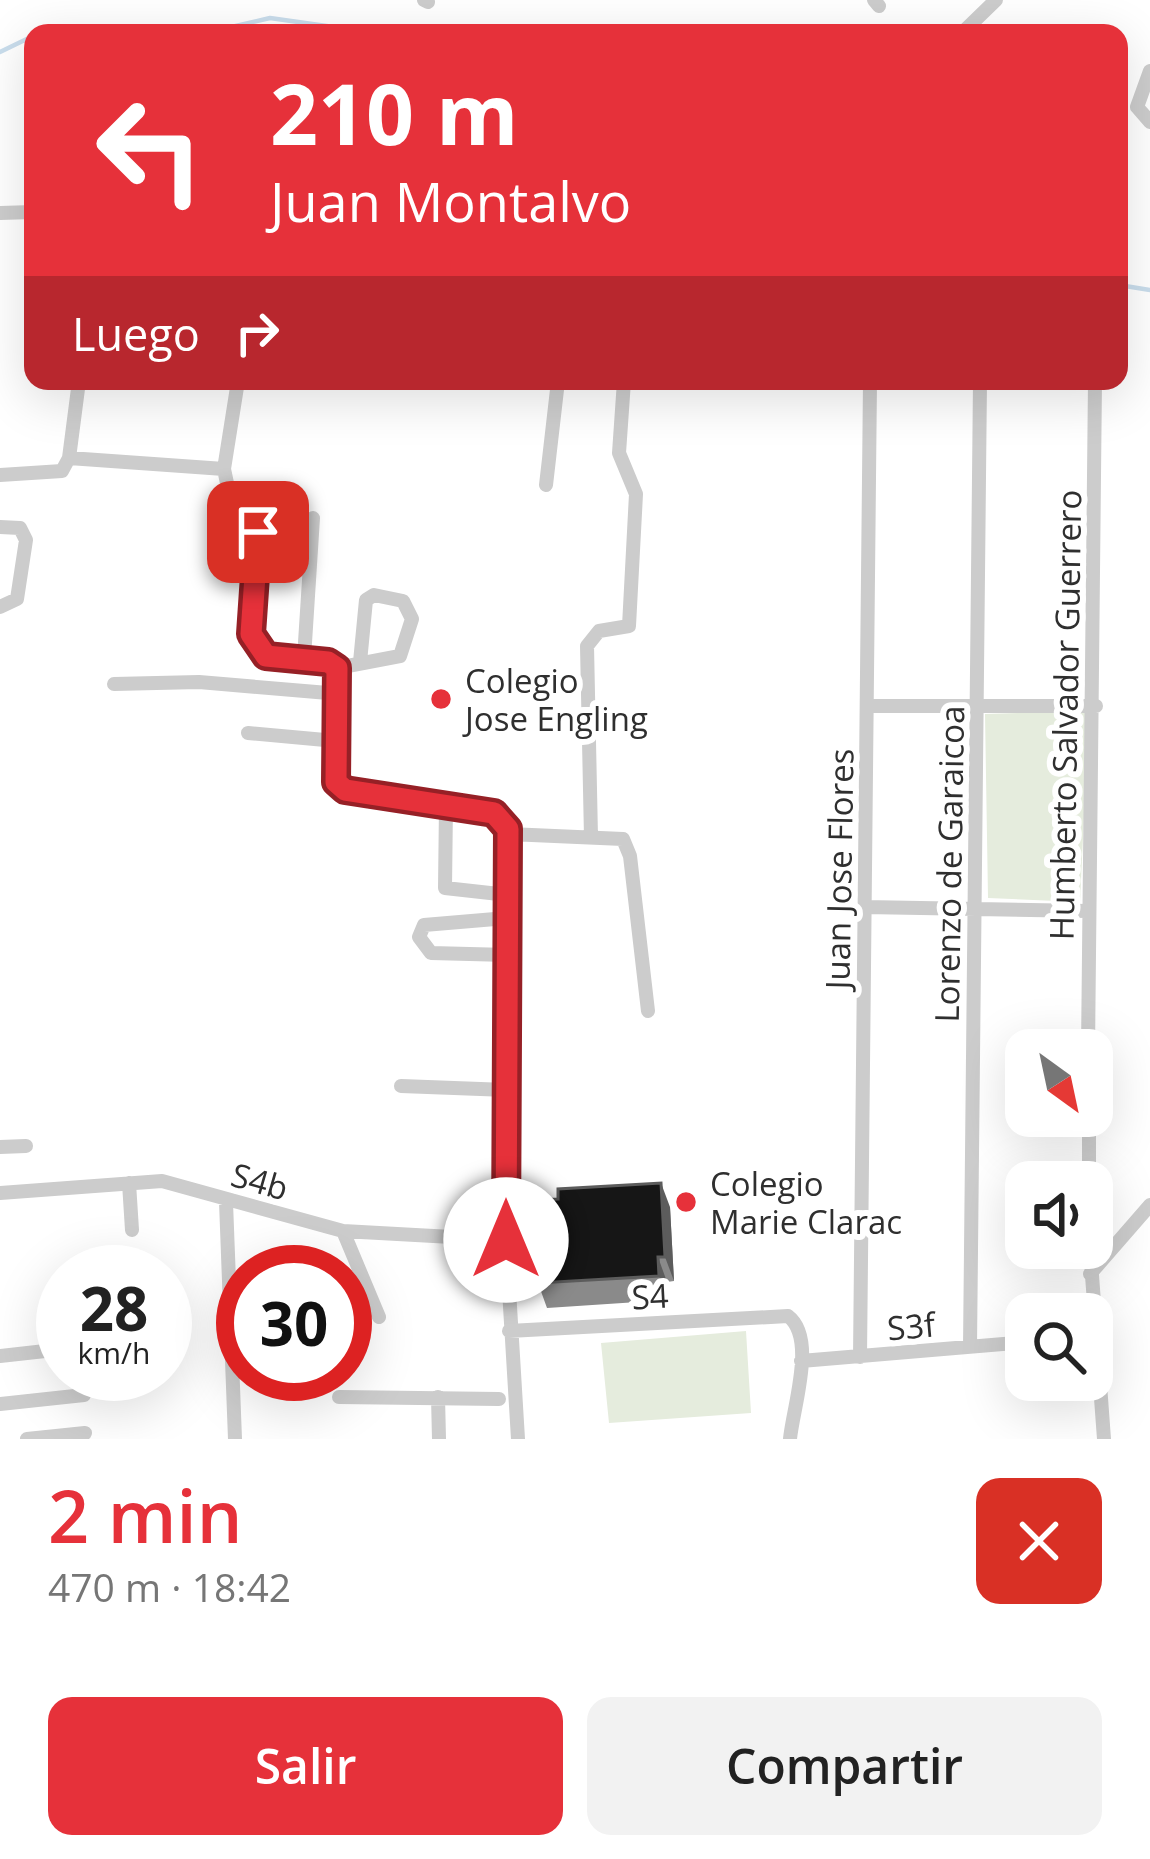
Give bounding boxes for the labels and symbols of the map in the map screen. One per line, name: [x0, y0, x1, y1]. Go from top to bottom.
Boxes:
pin: [207, 481, 309, 583]
street label: Humberto Salvador Guerrero: [1039, 489, 1091, 941]
place label: Colegio Jose Engling: [462, 658, 648, 741]
marker: Colegio Jose Engling: [428, 686, 454, 712]
street label: Lorenzo de Garaicoa: [924, 705, 974, 1023]
street label: Juan Jose Flores: [814, 748, 864, 993]
north arrow: [1005, 1029, 1113, 1137]
street label: S4b: [226, 1151, 294, 1211]
place label: Colegio Marie Clarac: [710, 1161, 902, 1244]
position arrow: [443, 1177, 569, 1303]
marker: Colegio Marie Clarac: [673, 1189, 699, 1215]
speed limit sign: 30: [216, 1245, 372, 1401]
street label: S4: [630, 1273, 670, 1319]
street label: S3f: [885, 1301, 939, 1351]

